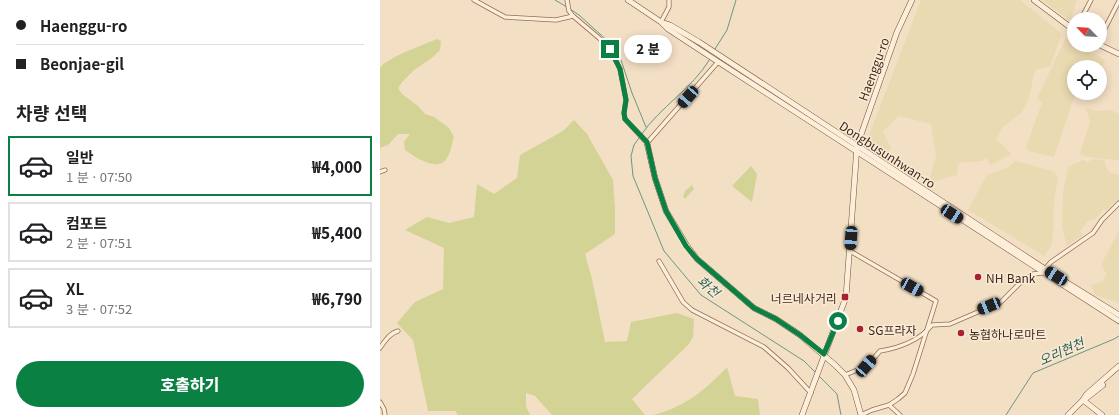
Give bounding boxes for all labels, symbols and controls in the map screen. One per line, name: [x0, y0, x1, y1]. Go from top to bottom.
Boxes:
north arrow: [1067, 12, 1107, 52]
map controls: [1067, 12, 1107, 100]
text: Haenggu-ro: [40, 15, 127, 36]
callout: 2 분: [624, 35, 672, 63]
street label: Haenggu-ro: [854, 35, 892, 103]
text: 2 분: [636, 39, 660, 58]
route end: [601, 40, 619, 58]
text: Beonjae-gil: [40, 53, 124, 74]
button: locate: [1067, 60, 1107, 100]
car: [676, 84, 700, 110]
text: 차량 선택: [16, 99, 87, 125]
street label: Dongbusunhwan-ro: [837, 117, 939, 191]
text: 일반: [66, 146, 94, 167]
icon: car: [18, 148, 54, 184]
text: ₩4,000: [312, 156, 362, 177]
text: 1 분 · 07:50: [66, 167, 132, 186]
car: [939, 202, 965, 226]
text: 컴포트: [66, 212, 107, 233]
icon: car: [18, 214, 54, 250]
text: ₩5,400: [312, 222, 362, 243]
car: [844, 226, 858, 250]
text: 2 분 · 07:51: [66, 233, 132, 252]
car: [1043, 265, 1069, 287]
place label: NH Bank: [986, 269, 1036, 286]
water label: 화천: [694, 271, 725, 302]
marker: NH Bank: [973, 272, 983, 282]
car: [899, 276, 925, 298]
text: XL: [66, 278, 84, 299]
icon: car: [18, 280, 54, 316]
text: ₩6,790: [312, 288, 362, 309]
place label: 너르네사거리: [771, 289, 837, 306]
marker: 너르네사거리: [840, 292, 850, 302]
car: [976, 296, 1002, 316]
text: 3 분 · 07:52: [66, 299, 132, 318]
route start: [829, 312, 847, 330]
place label: SG프라자: [868, 321, 917, 338]
marker: SG프라자: [855, 324, 865, 334]
place label: 농협하나로마트: [969, 325, 1046, 342]
marker: 농협하나로마트: [956, 328, 966, 338]
water label: 오리현천: [1035, 332, 1088, 369]
car: [854, 353, 878, 379]
button: 호출하기: [16, 361, 364, 407]

